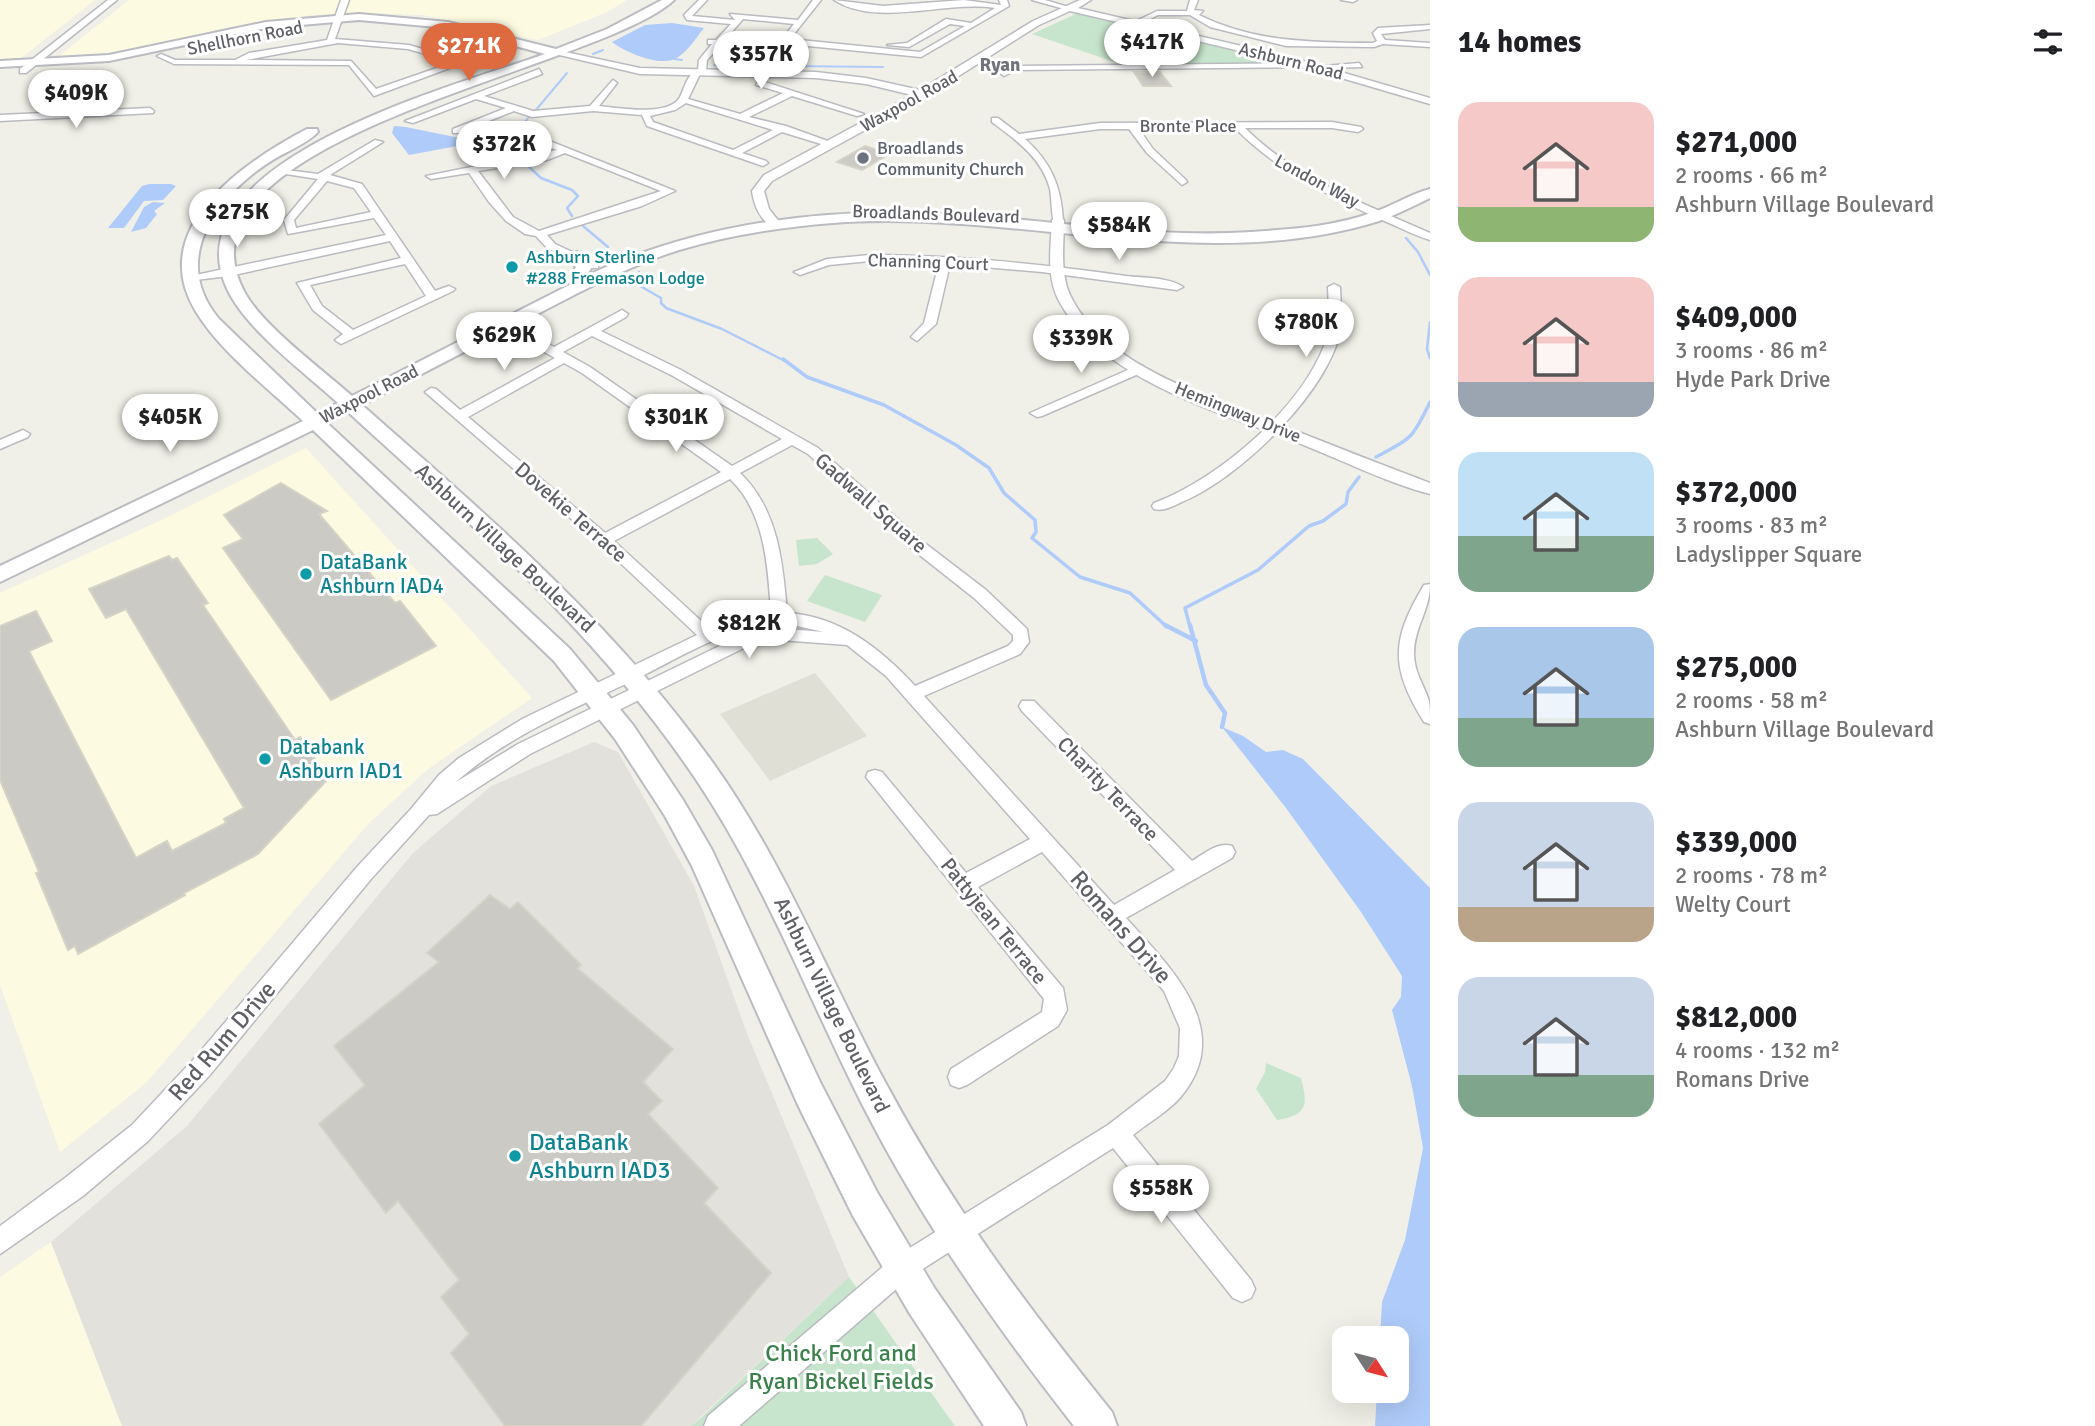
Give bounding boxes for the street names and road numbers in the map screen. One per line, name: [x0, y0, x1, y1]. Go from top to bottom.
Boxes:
street label: Shellhorn Road: [185, 16, 305, 60]
street label: Ashburn Road: [1236, 37, 1346, 85]
street label: Waxpool Road: [856, 65, 962, 137]
street label: Bronte Place: [1139, 115, 1237, 137]
street label: London Way: [1271, 150, 1364, 213]
street label: Broadlands Boulevard: [852, 200, 1020, 228]
street label: Channing Court: [867, 249, 989, 275]
street label: Waxpool Road: [316, 360, 422, 428]
street label: Hemingway Drive: [1172, 377, 1304, 447]
street label: Gadwall Square: [810, 447, 932, 559]
street label: Dovekie Terrace: [509, 456, 633, 568]
street label: Ashburn Village Boulevard: [410, 458, 600, 638]
street label: Charity Terrace: [1052, 731, 1164, 847]
street label: Pattyjean Terrace: [935, 853, 1053, 989]
street label: Romans Drive: [1064, 864, 1178, 990]
street label: Ashburn Village Boulevard: [768, 893, 896, 1117]
street label: Red Rum Drive: [162, 975, 282, 1107]

